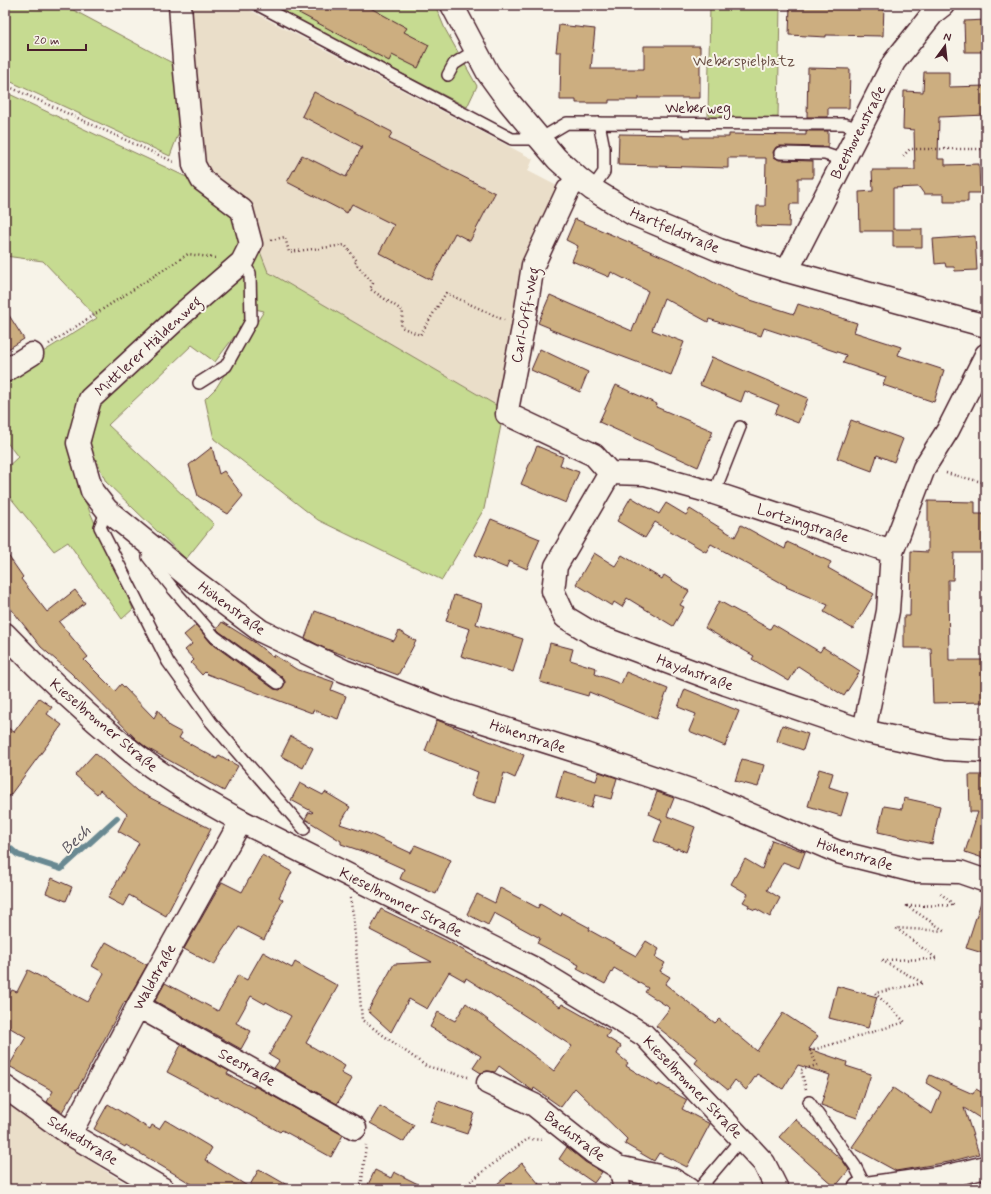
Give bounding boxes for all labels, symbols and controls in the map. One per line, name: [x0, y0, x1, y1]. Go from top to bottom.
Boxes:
scale bar: [28, 26, 86, 52]
north arrow: [925, 26, 965, 66]
text: N: [942, 30, 953, 45]
text: 20 m: [34, 33, 60, 49]
park label: Weberspielplatz: [693, 52, 795, 72]
street label: Beethovenstraße: [827, 82, 891, 183]
street label: Weberweg: [665, 99, 731, 120]
street label: Hartfeldstraße: [627, 203, 722, 259]
street label: Carl-Orff-Weg: [507, 266, 546, 365]
street label: Mittlerer Häldenweg: [91, 292, 207, 402]
street label: Lortzingstraße: [754, 500, 851, 549]
street label: Höhenstraße: [194, 577, 269, 640]
street label: Haydnstraße: [653, 650, 736, 696]
street label: Kieselbronner Straße: [45, 675, 162, 777]
street label: Höhenstraße: [487, 715, 568, 759]
water label: Bech: [57, 821, 96, 859]
street label: Höhenstraße: [814, 834, 895, 876]
street label: Kieselbronner Straße: [336, 863, 465, 943]
street label: Waldstraße: [128, 941, 181, 1014]
street label: Kieselbronner Straße: [638, 1032, 747, 1143]
street label: Seestraße: [214, 1044, 279, 1092]
street label: Bachstraße: [540, 1107, 609, 1166]
street label: Schiedstraße: [43, 1111, 122, 1171]

